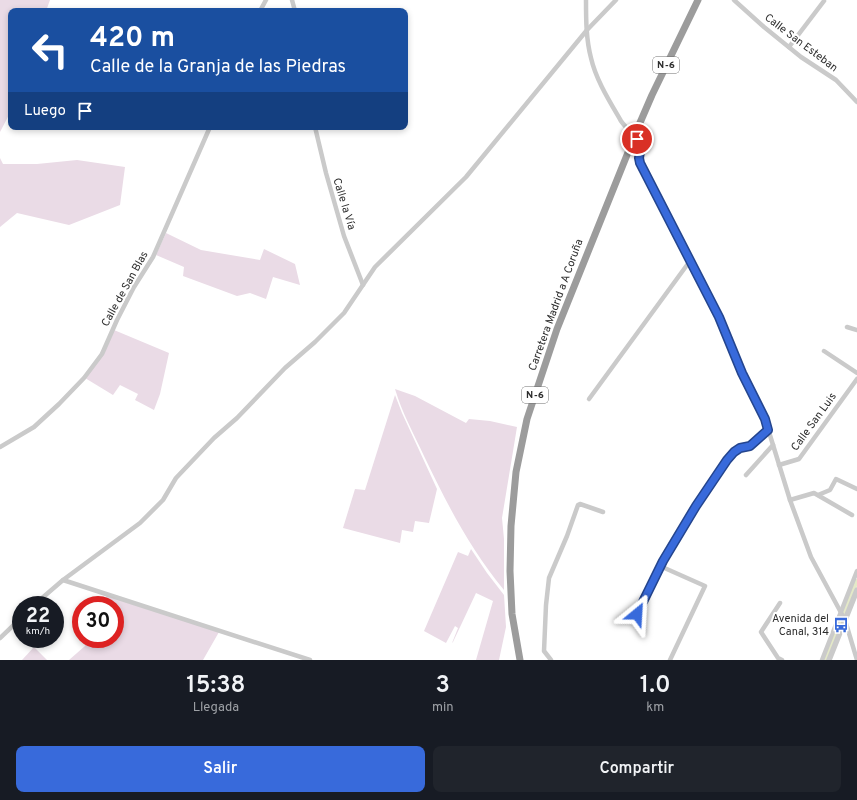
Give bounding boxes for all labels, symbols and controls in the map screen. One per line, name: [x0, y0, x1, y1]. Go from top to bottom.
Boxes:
street label: Calle San Esteban: [762, 11, 840, 75]
text: 420 m: [90, 21, 175, 57]
icon: left: [24, 24, 76, 76]
text: Calle de la Granja de las Piedras: [90, 56, 346, 79]
road number: N-6: [653, 57, 679, 73]
icon: arrive: [74, 100, 96, 122]
text: Luego: [24, 102, 66, 121]
pin: [620, 122, 654, 156]
icon: arrive: [626, 128, 648, 150]
street label: Calle la Vía: [329, 176, 359, 232]
street label: Carretera Madrid a A Coruña: [526, 237, 586, 373]
street label: Calle de San Blas: [98, 249, 152, 329]
road number: N-6: [522, 387, 548, 403]
street label: Calle San Luis: [788, 390, 840, 454]
position arrow: [616, 593, 658, 635]
speed limit sign: 30: [72, 596, 124, 648]
text: 22: [26, 604, 50, 630]
place label: Avenida del Canal, 314: [772, 612, 829, 639]
bus stop icon: Avenida del Canal, 314: [832, 616, 850, 634]
text: km/h: [26, 625, 50, 638]
text: 15:38: [186, 671, 246, 701]
text: 3: [435, 671, 450, 701]
text: 1.0: [640, 671, 671, 701]
text: Llegada: [193, 700, 239, 716]
text: min: [432, 700, 454, 716]
text: km: [646, 700, 664, 716]
button: Salir: [16, 746, 425, 792]
button: Compartir: [433, 746, 841, 792]

